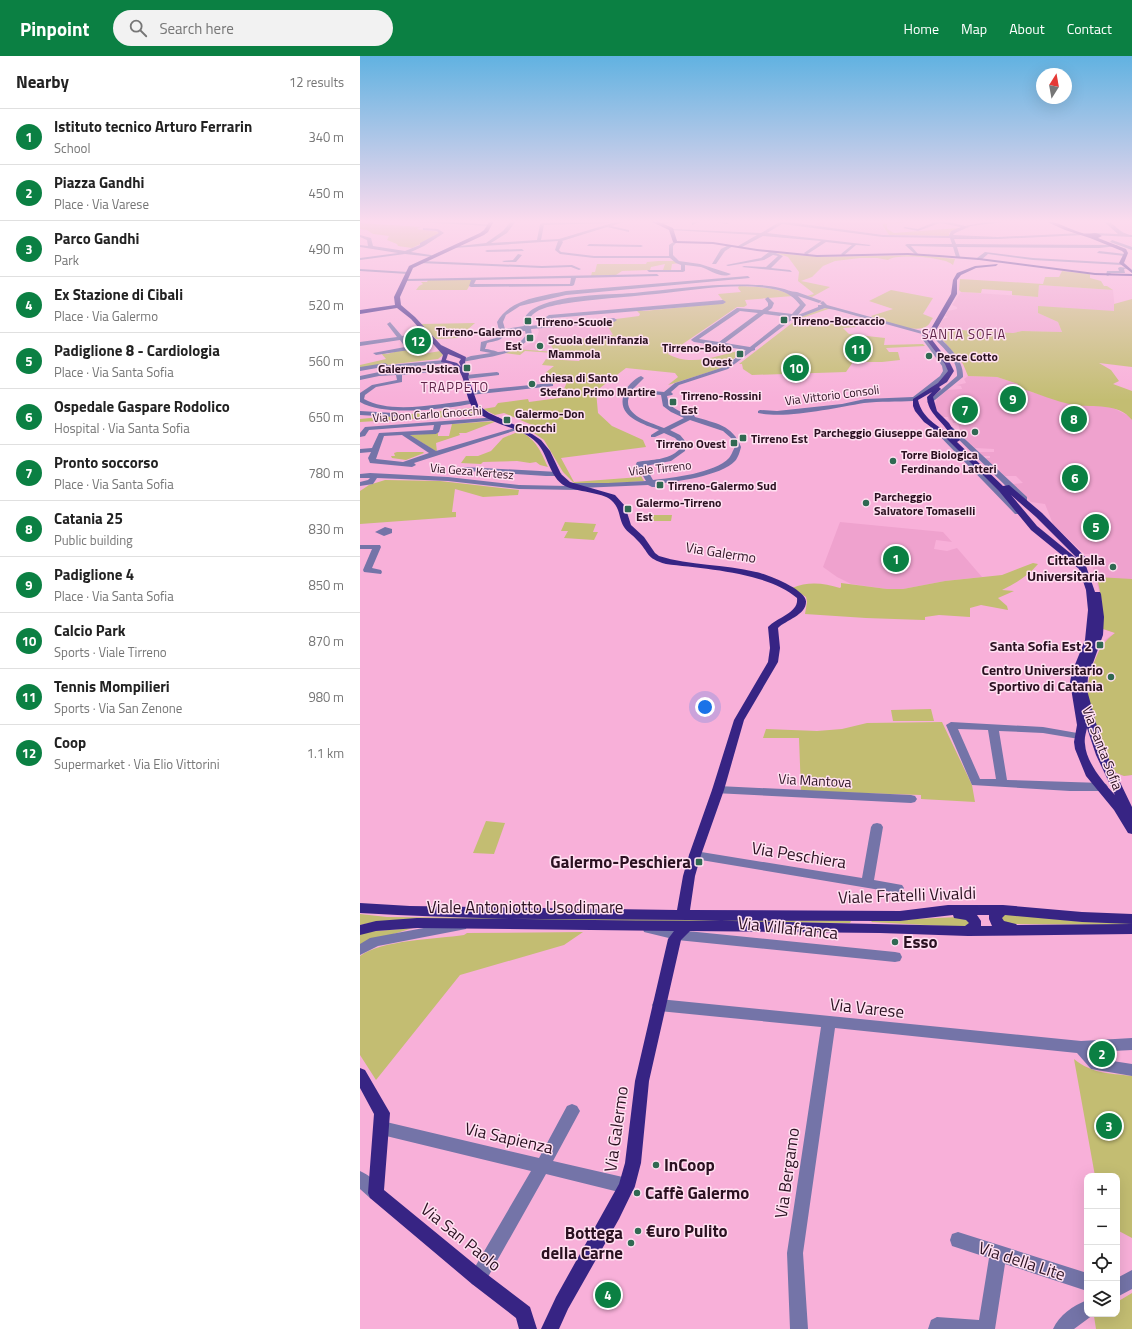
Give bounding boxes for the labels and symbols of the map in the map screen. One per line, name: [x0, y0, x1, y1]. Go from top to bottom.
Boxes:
north arrow: [1036, 68, 1072, 104]
place label: Tirreno-Boccaccio: [792, 311, 885, 330]
place label: Tirreno-Scuole: [536, 312, 612, 331]
marker: Tirreno-Boccaccio: [779, 315, 789, 325]
marker: Tirreno-Scuole: [523, 316, 533, 326]
place label: Tirreno-Galermo Est: [436, 322, 523, 355]
district label: SANTA SOFIA: [922, 324, 1006, 344]
pin: 12: [405, 326, 431, 356]
place label: Scuola dell'infanzia Mammola: [548, 330, 648, 363]
marker: Tirreno-Galermo Est: [525, 333, 535, 343]
pin: 11: [845, 334, 871, 364]
place label: Tirreno-Boito Ovest: [662, 338, 733, 371]
marker: Scuola dell'infanzia Mammola: [535, 341, 545, 351]
place label: Pesce Cotto: [937, 347, 998, 366]
marker: Tirreno-Boito Ovest: [735, 349, 745, 359]
marker: Pesce Cotto: [924, 351, 934, 361]
pin: 10: [783, 353, 809, 383]
place label: Galermo-Ustica: [378, 359, 459, 378]
marker: Galermo-Ustica: [462, 363, 472, 373]
place label: chiesa di Santo Stefano Primo Martire: [540, 368, 656, 401]
district label: TRAPPETO: [421, 377, 489, 397]
marker: chiesa di Santo Stefano Primo Martire: [527, 379, 537, 389]
street label: Via Vittorio Consoli: [784, 380, 880, 410]
pin: 9: [1000, 384, 1026, 414]
place label: Tirreno-Rossini Est: [681, 386, 761, 419]
pin: 7: [952, 395, 978, 425]
marker: Tirreno-Rossini Est: [668, 397, 678, 407]
street label: Via Don Carlo Gnocchi: [372, 401, 482, 427]
place label: Galermo-Don Gnocchi: [515, 404, 584, 437]
pin: 8: [1061, 404, 1087, 434]
marker: Galermo-Don Gnocchi: [502, 415, 512, 425]
place label: Parcheggio Giuseppe Galeano: [814, 423, 967, 442]
marker: Parcheggio Giuseppe Galeano: [970, 427, 980, 437]
place label: Tirreno Est: [751, 429, 808, 448]
marker: Tirreno Est: [738, 433, 748, 443]
place label: Tirreno Ovest: [656, 434, 727, 453]
marker: Tirreno Ovest: [729, 438, 739, 448]
place label: Torre Biologica Ferdinando Latteri: [901, 445, 997, 478]
street label: Viale Tirreno: [628, 455, 692, 481]
marker: Torre Biologica Ferdinando Latteri: [888, 456, 898, 466]
street label: Via Geza Kertesz: [429, 458, 515, 484]
pin: 6: [1062, 463, 1088, 493]
place label: Tirreno-Galermo Sud: [668, 476, 777, 495]
marker: Tirreno-Galermo Sud: [655, 480, 665, 490]
place label: Parcheggio Salvatore Tomaselli: [874, 487, 975, 520]
place label: Galermo-Tirreno Est: [636, 493, 721, 526]
marker: Parcheggio Salvatore Tomaselli: [861, 498, 871, 508]
marker: Galermo-Tirreno Est: [623, 504, 633, 514]
pin: 5: [1083, 512, 1109, 542]
street label: Via Galermo: [684, 536, 758, 568]
pin: 1: [883, 544, 909, 574]
place label: Cittadella Universitaria: [1027, 549, 1105, 586]
marker: Cittadella Universitaria: [1108, 562, 1118, 572]
place label: Santa Sofia Est 2: [990, 635, 1092, 656]
marker: Santa Sofia Est 2: [1095, 640, 1105, 650]
place label: Centro Universitario Sportivo di Catania: [981, 659, 1103, 696]
marker: Centro Universitario Sportivo di Catania: [1106, 672, 1116, 682]
your location: [695, 697, 715, 717]
street label: Via Santa Sofia: [1077, 703, 1129, 793]
street label: Via Mantova: [778, 768, 852, 792]
street label: Via Peschiera: [750, 835, 849, 875]
place label: Galermo-Peschiera: [550, 849, 691, 875]
marker: Galermo-Peschiera: [694, 857, 704, 867]
street label: Viale Fratelli Vivaldi: [838, 880, 976, 910]
street label: Viale Antoniotto Usodimare: [427, 894, 623, 920]
street label: Via Villafranca: [736, 910, 840, 946]
place label: Esso: [903, 929, 938, 955]
marker: Esso: [890, 937, 900, 947]
street label: Via Varese: [829, 991, 905, 1025]
pin: 2: [1089, 1039, 1115, 1069]
street label: Via Galermo: [597, 1084, 635, 1174]
pin: 3: [1096, 1111, 1122, 1141]
street label: Via Sapienza: [462, 1115, 556, 1161]
street label: Via Bergamo: [768, 1126, 806, 1220]
place label: InCoop: [664, 1152, 715, 1178]
marker: InCoop: [651, 1160, 661, 1170]
place label: Caffè Galermo: [645, 1180, 749, 1206]
marker: Caffè Galermo: [632, 1188, 642, 1198]
street label: Via San Paolo: [415, 1196, 507, 1278]
place label: €uro Pulito: [646, 1218, 728, 1244]
place label: Bottega della Carne: [541, 1220, 623, 1266]
marker: €uro Pulito: [633, 1226, 643, 1236]
street label: Via della Lite: [975, 1235, 1069, 1287]
marker: Bottega della Carne: [626, 1238, 636, 1248]
pin: 4: [595, 1280, 621, 1310]

